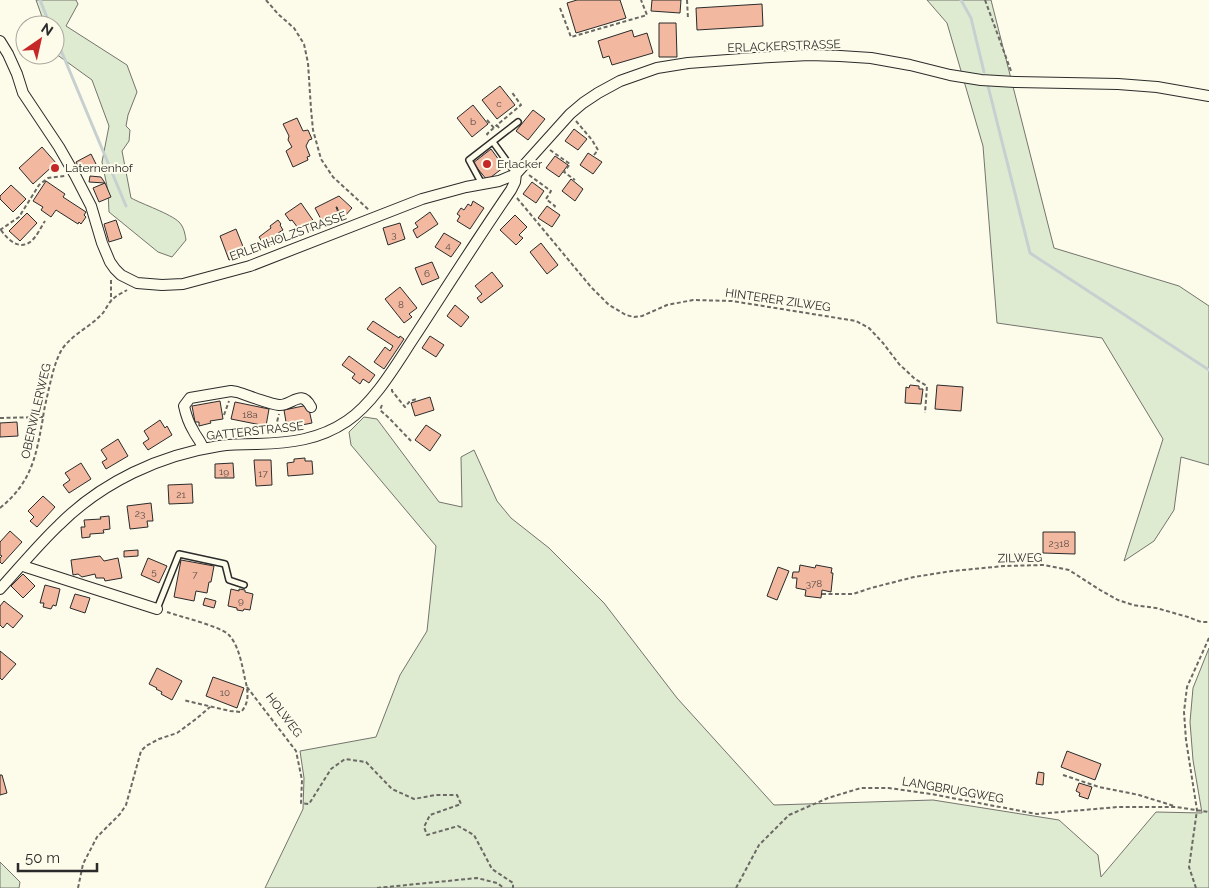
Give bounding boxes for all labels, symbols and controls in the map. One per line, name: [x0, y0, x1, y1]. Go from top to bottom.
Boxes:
north arrow: [15, 15, 65, 65]
text: N: [38, 20, 56, 39]
street label: ERLACKERSTRASSE: [727, 37, 841, 55]
house number: c: [496, 98, 502, 109]
house number: b: [470, 116, 476, 127]
place label: Erlacker: [497, 157, 543, 171]
marker: Erlacker: [481, 158, 493, 170]
place label: Laternenhof: [65, 161, 134, 175]
marker: Laternenhof: [49, 162, 61, 174]
street label: ERLENHOLZSTRASSE: [228, 208, 348, 264]
house number: 3: [391, 229, 397, 240]
house number: 4: [445, 240, 451, 251]
house number: 6: [424, 268, 430, 279]
street label: HINTERER ZILWEG: [724, 286, 832, 314]
house number: 8: [398, 299, 404, 310]
street label: OBERWILERWEG: [18, 362, 54, 460]
house number: 18a: [242, 409, 258, 420]
street label: GATTERSTRASSE: [206, 419, 304, 443]
house number: 19: [219, 466, 229, 477]
house number: 17: [258, 468, 268, 479]
house number: 21: [176, 489, 186, 500]
house number: 23: [135, 508, 145, 519]
house number: 2318: [1049, 538, 1069, 549]
street label: ZILWEG: [998, 551, 1042, 565]
house number: 5: [151, 566, 157, 577]
house number: 7: [192, 569, 198, 580]
house number: 378: [806, 578, 822, 589]
house number: 9: [238, 595, 244, 606]
house number: 10: [220, 687, 230, 698]
street label: HOLWEG: [263, 690, 305, 740]
street label: LANGBRUGGWEG: [901, 774, 1005, 806]
scale bar: [18, 840, 96, 872]
text: 50 m: [25, 849, 60, 867]

